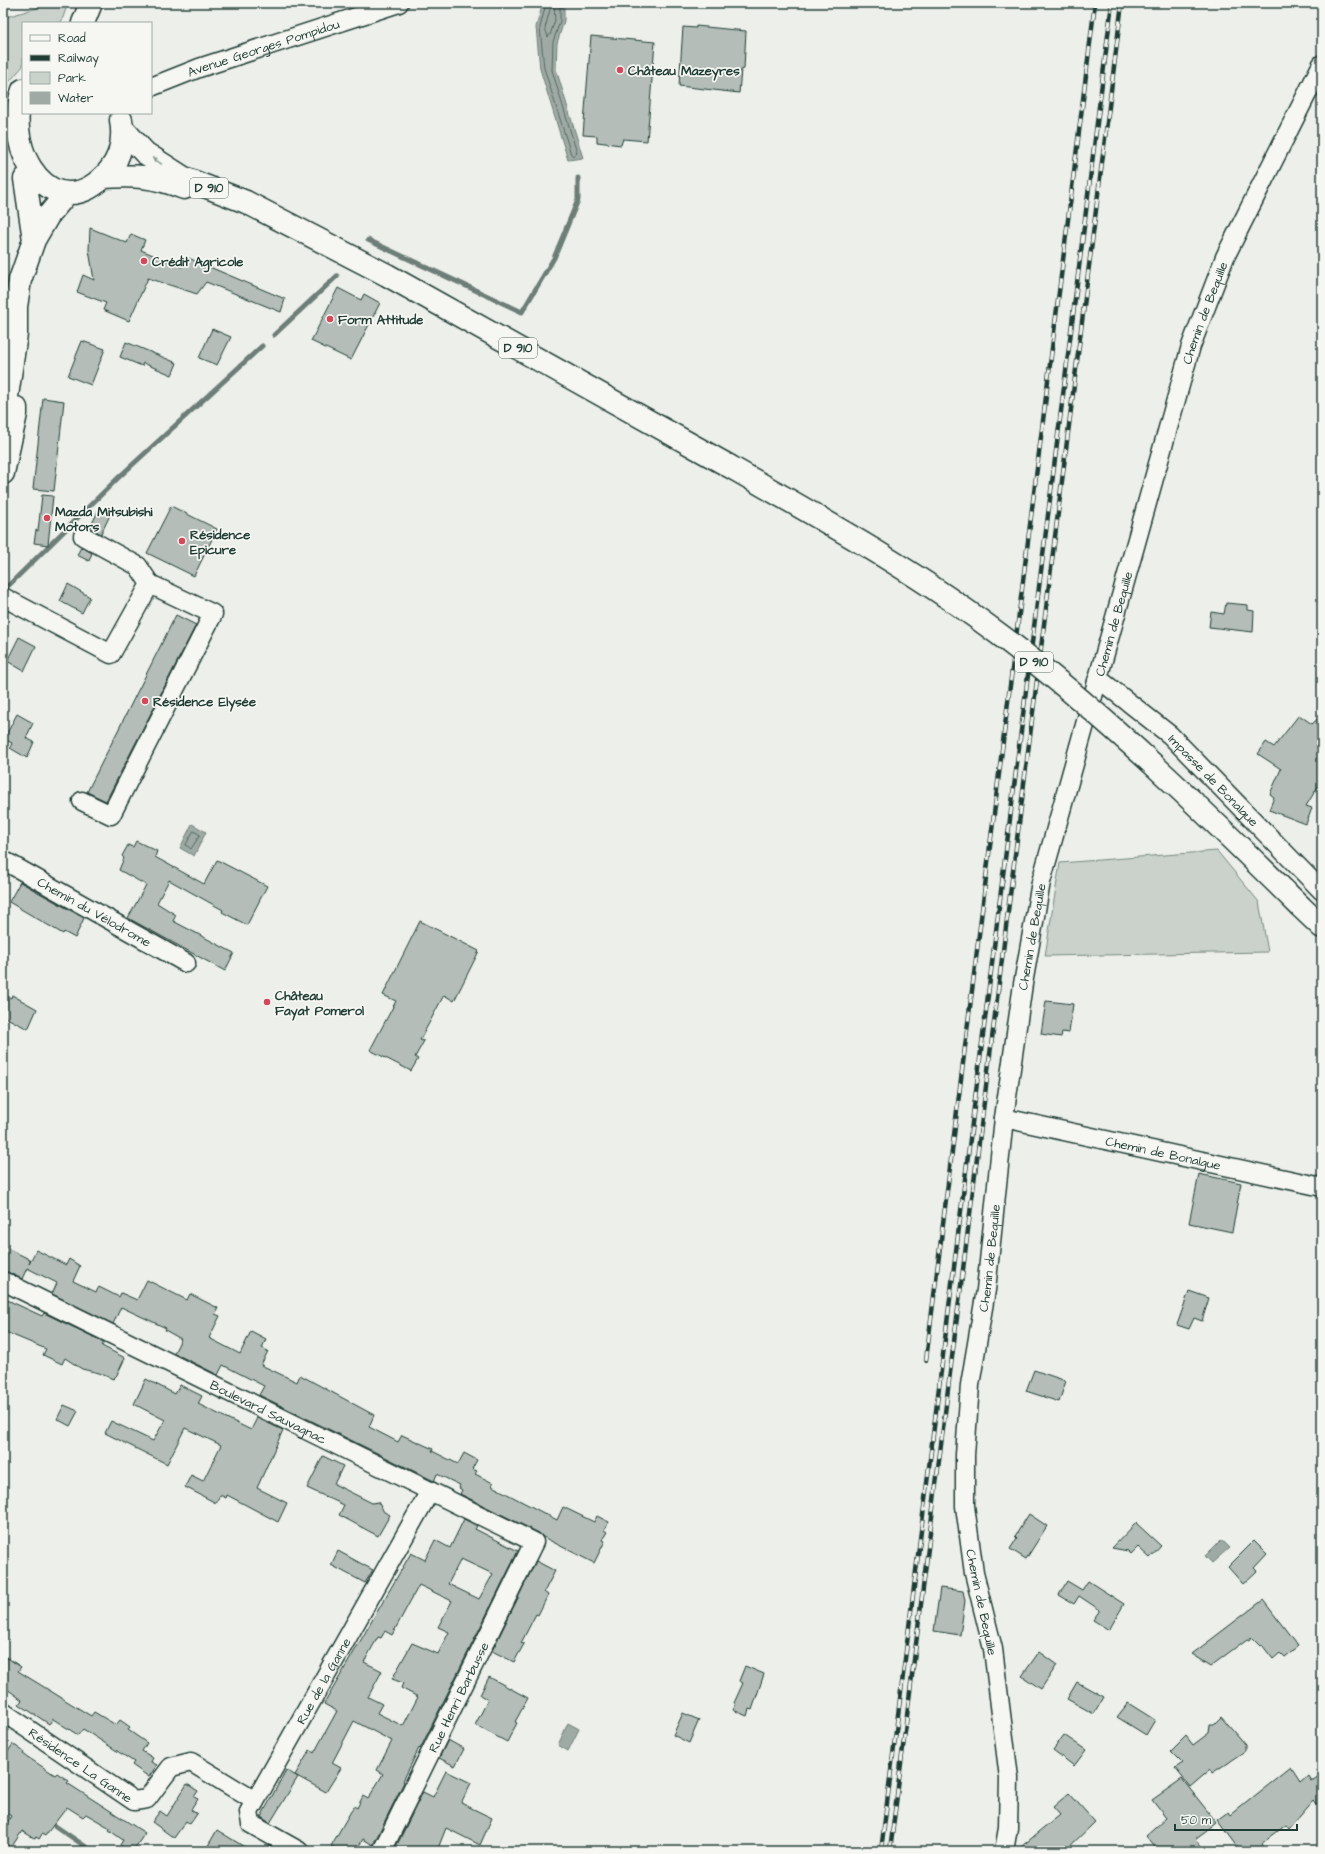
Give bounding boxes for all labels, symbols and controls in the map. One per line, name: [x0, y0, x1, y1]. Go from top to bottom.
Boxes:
street label: Avenue Georges Pompidou: [185, 15, 342, 82]
legend: [22, 22, 152, 114]
text: Road: [58, 30, 86, 47]
text: Railway: [58, 50, 99, 68]
place label: Château Mazeyres: [628, 62, 740, 81]
marker: Château Mazeyres: [615, 65, 625, 75]
text: Park: [58, 70, 86, 87]
text: Water: [58, 90, 94, 107]
one-way arrow: [152, 157, 163, 165]
road number: D 910: [190, 178, 228, 198]
place label: Crédit Agricole: [152, 253, 243, 273]
marker: Crédit Agricole: [139, 256, 149, 266]
street label: Chemin de Bequille: [1178, 259, 1232, 366]
place label: Form Attitude: [338, 311, 423, 329]
marker: Form Attitude: [325, 314, 335, 324]
road number: D 910: [499, 338, 537, 358]
place label: Mazda Mitsubishi Motors: [55, 503, 154, 536]
marker: Mazda Mitsubishi Motors: [42, 513, 52, 523]
place label: Résidence Epicure: [190, 526, 250, 560]
marker: Résidence Epicure: [177, 536, 187, 546]
street label: Chemin de Bequille: [1091, 569, 1138, 678]
road number: D 910: [1015, 652, 1053, 672]
place label: Résidence Elysée: [153, 693, 256, 712]
marker: Résidence Elysée: [140, 696, 150, 706]
street label: Impasse de Bonalgue: [1164, 731, 1262, 831]
street label: Chemin du Vélodrome: [34, 873, 154, 952]
street label: Chemin de Bequille: [1014, 882, 1051, 992]
place label: Château Fayat Pomerol: [275, 987, 364, 1021]
marker: Château Fayat Pomerol: [262, 997, 272, 1007]
street label: Chemin de Bonalgue: [1104, 1132, 1222, 1175]
street label: Chemin de Bequille: [974, 1203, 1005, 1313]
street label: Boulevard Sauvagnac: [207, 1376, 329, 1449]
street label: Chemin de Bequille: [961, 1548, 1001, 1657]
street label: Rue de la Ganne: [292, 1635, 356, 1728]
street label: Rue Henri Barbusse: [424, 1639, 493, 1756]
street label: Résidence La Ganne: [25, 1724, 136, 1807]
scale bar: [1175, 1806, 1297, 1832]
text: 50 m: [1181, 1812, 1212, 1829]

